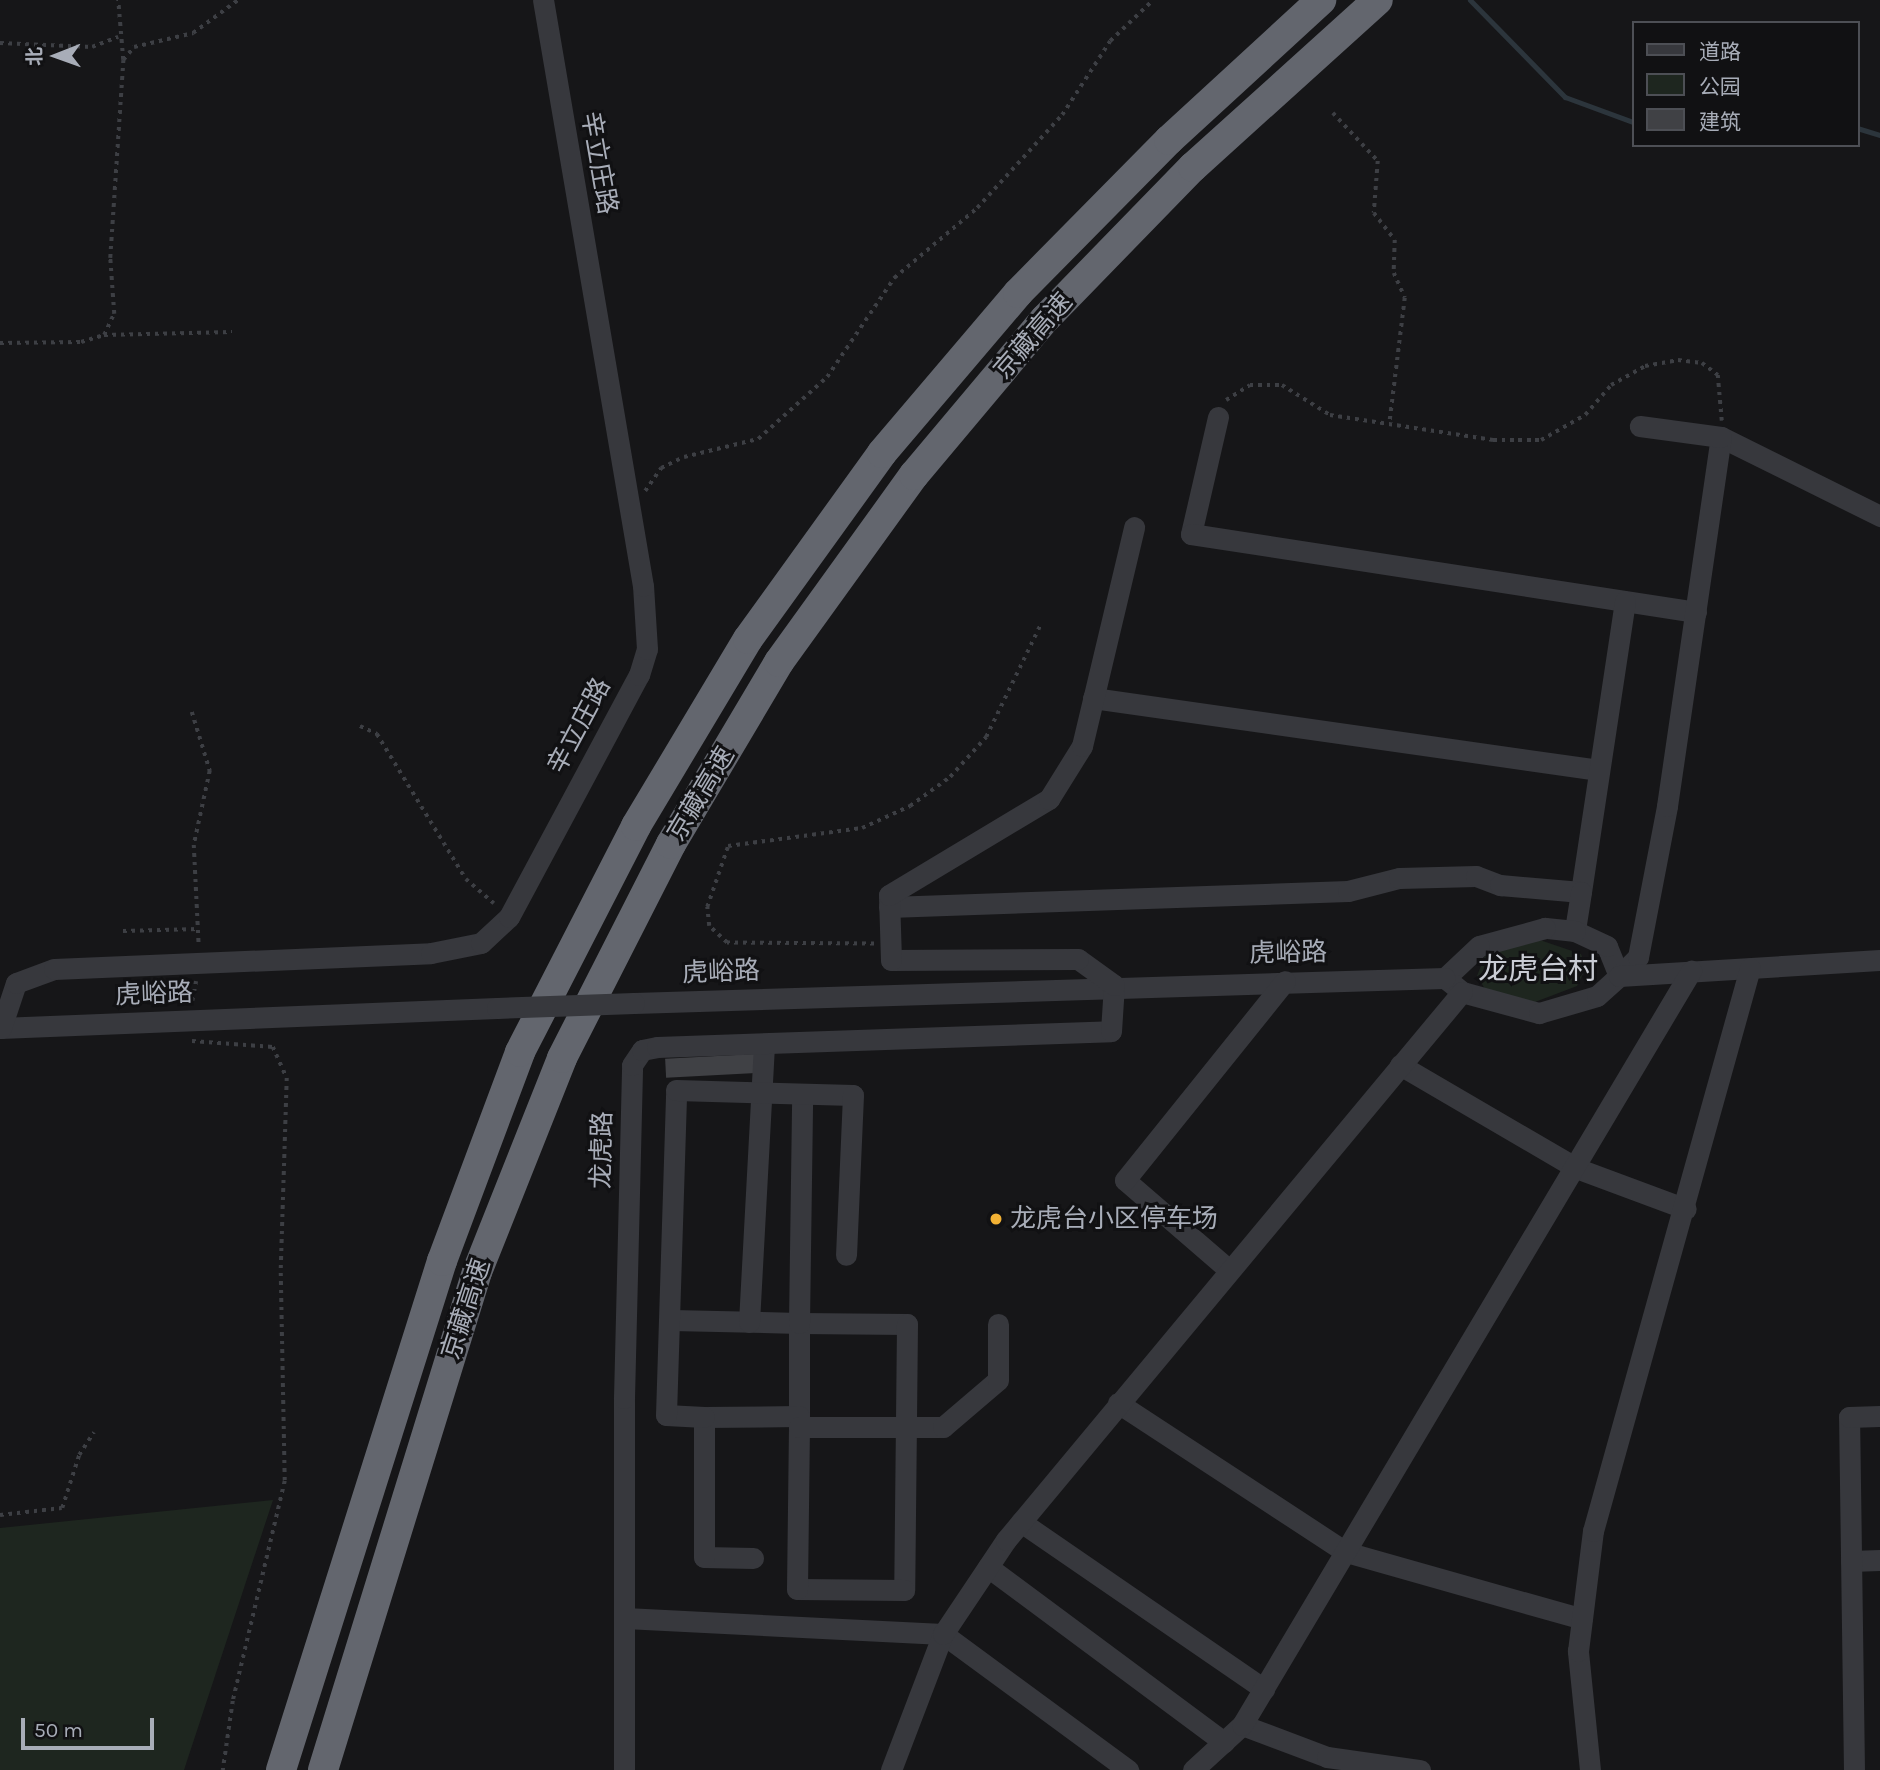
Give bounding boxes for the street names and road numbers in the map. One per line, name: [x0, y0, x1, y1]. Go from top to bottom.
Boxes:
street label: 辛立庄路: [575, 109, 623, 217]
street label: 京藏高速: [987, 287, 1079, 385]
street label: 辛立庄路: [541, 673, 617, 779]
street label: 京藏高速: [661, 741, 741, 847]
street label: 虎峪路: [1249, 937, 1327, 969]
street label: 虎峪路: [681, 955, 761, 989]
street label: 虎峪路: [114, 977, 194, 1011]
street label: 龙虎路: [586, 1111, 618, 1189]
street label: 京藏高速: [435, 1255, 497, 1363]

